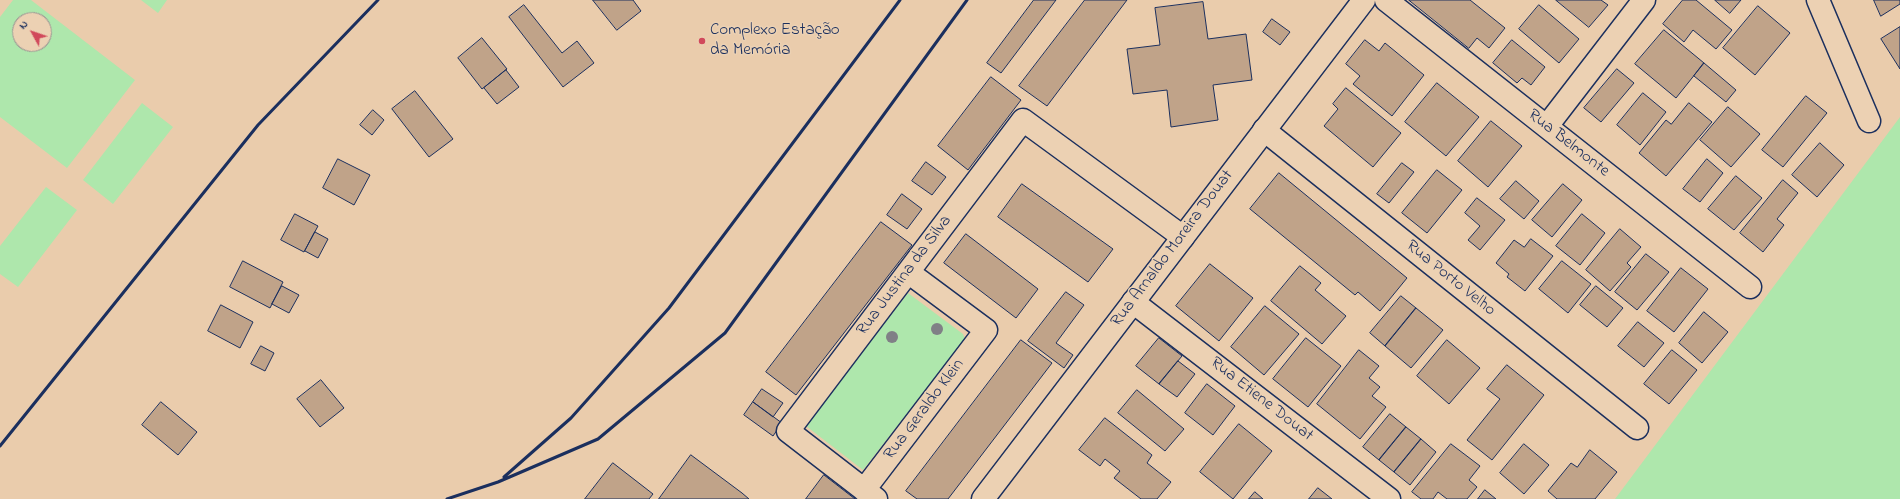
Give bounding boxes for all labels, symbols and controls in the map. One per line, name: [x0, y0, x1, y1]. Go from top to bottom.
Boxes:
north arrow: [12, 12, 52, 52]
text: N: [15, 17, 32, 33]
place label: Complexo Estação da Memória: [710, 21, 840, 61]
marker: Complexo Estação da Memória: [697, 36, 707, 46]
street label: Rua Belmonte: [1523, 106, 1613, 182]
street label: Rua Arnaldo Moreira Douat: [1107, 167, 1239, 331]
street label: Rua Justina da Silva: [853, 212, 957, 340]
street label: Rua Porto Velho: [1401, 237, 1499, 321]
street label: Rua Etiene Douat: [1205, 353, 1317, 447]
street label: Rua Geraldo Klein: [880, 356, 970, 464]

